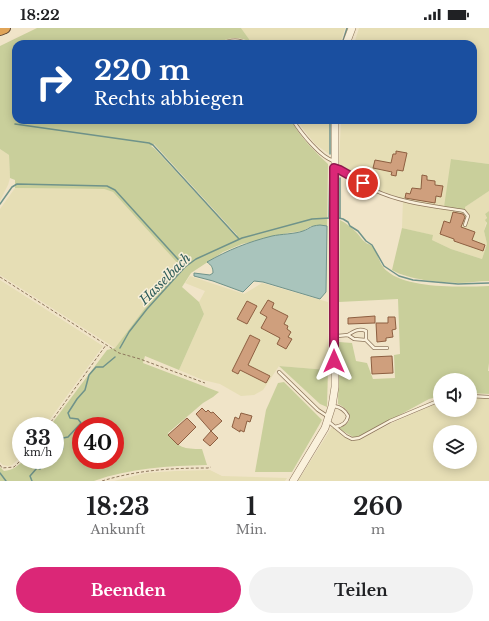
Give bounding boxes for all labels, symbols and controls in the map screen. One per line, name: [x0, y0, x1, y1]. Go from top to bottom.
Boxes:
text: 18:22: [20, 5, 60, 24]
text: 220 m: [94, 53, 190, 88]
icon: right: [28, 56, 80, 108]
text: Rechts abbiegen: [94, 88, 244, 110]
pin: [346, 166, 380, 200]
icon: arrive: [352, 172, 374, 194]
water label: Hasselbach: [135, 250, 194, 309]
position arrow: [313, 340, 355, 382]
map controls: [433, 373, 477, 469]
button: sound: [433, 373, 477, 417]
speed limit sign: 40: [72, 417, 124, 469]
button: layers: [433, 425, 477, 469]
text: 33: [25, 426, 51, 450]
text: km/h: [24, 446, 52, 459]
text: 18:23: [86, 492, 150, 521]
text: 1: [246, 492, 256, 521]
text: 260: [353, 492, 403, 521]
text: Ankunft: [90, 521, 145, 538]
text: Min.: [236, 521, 267, 538]
text: m: [371, 521, 385, 538]
button: Beenden: [16, 567, 241, 613]
button: Teilen: [249, 567, 473, 613]

